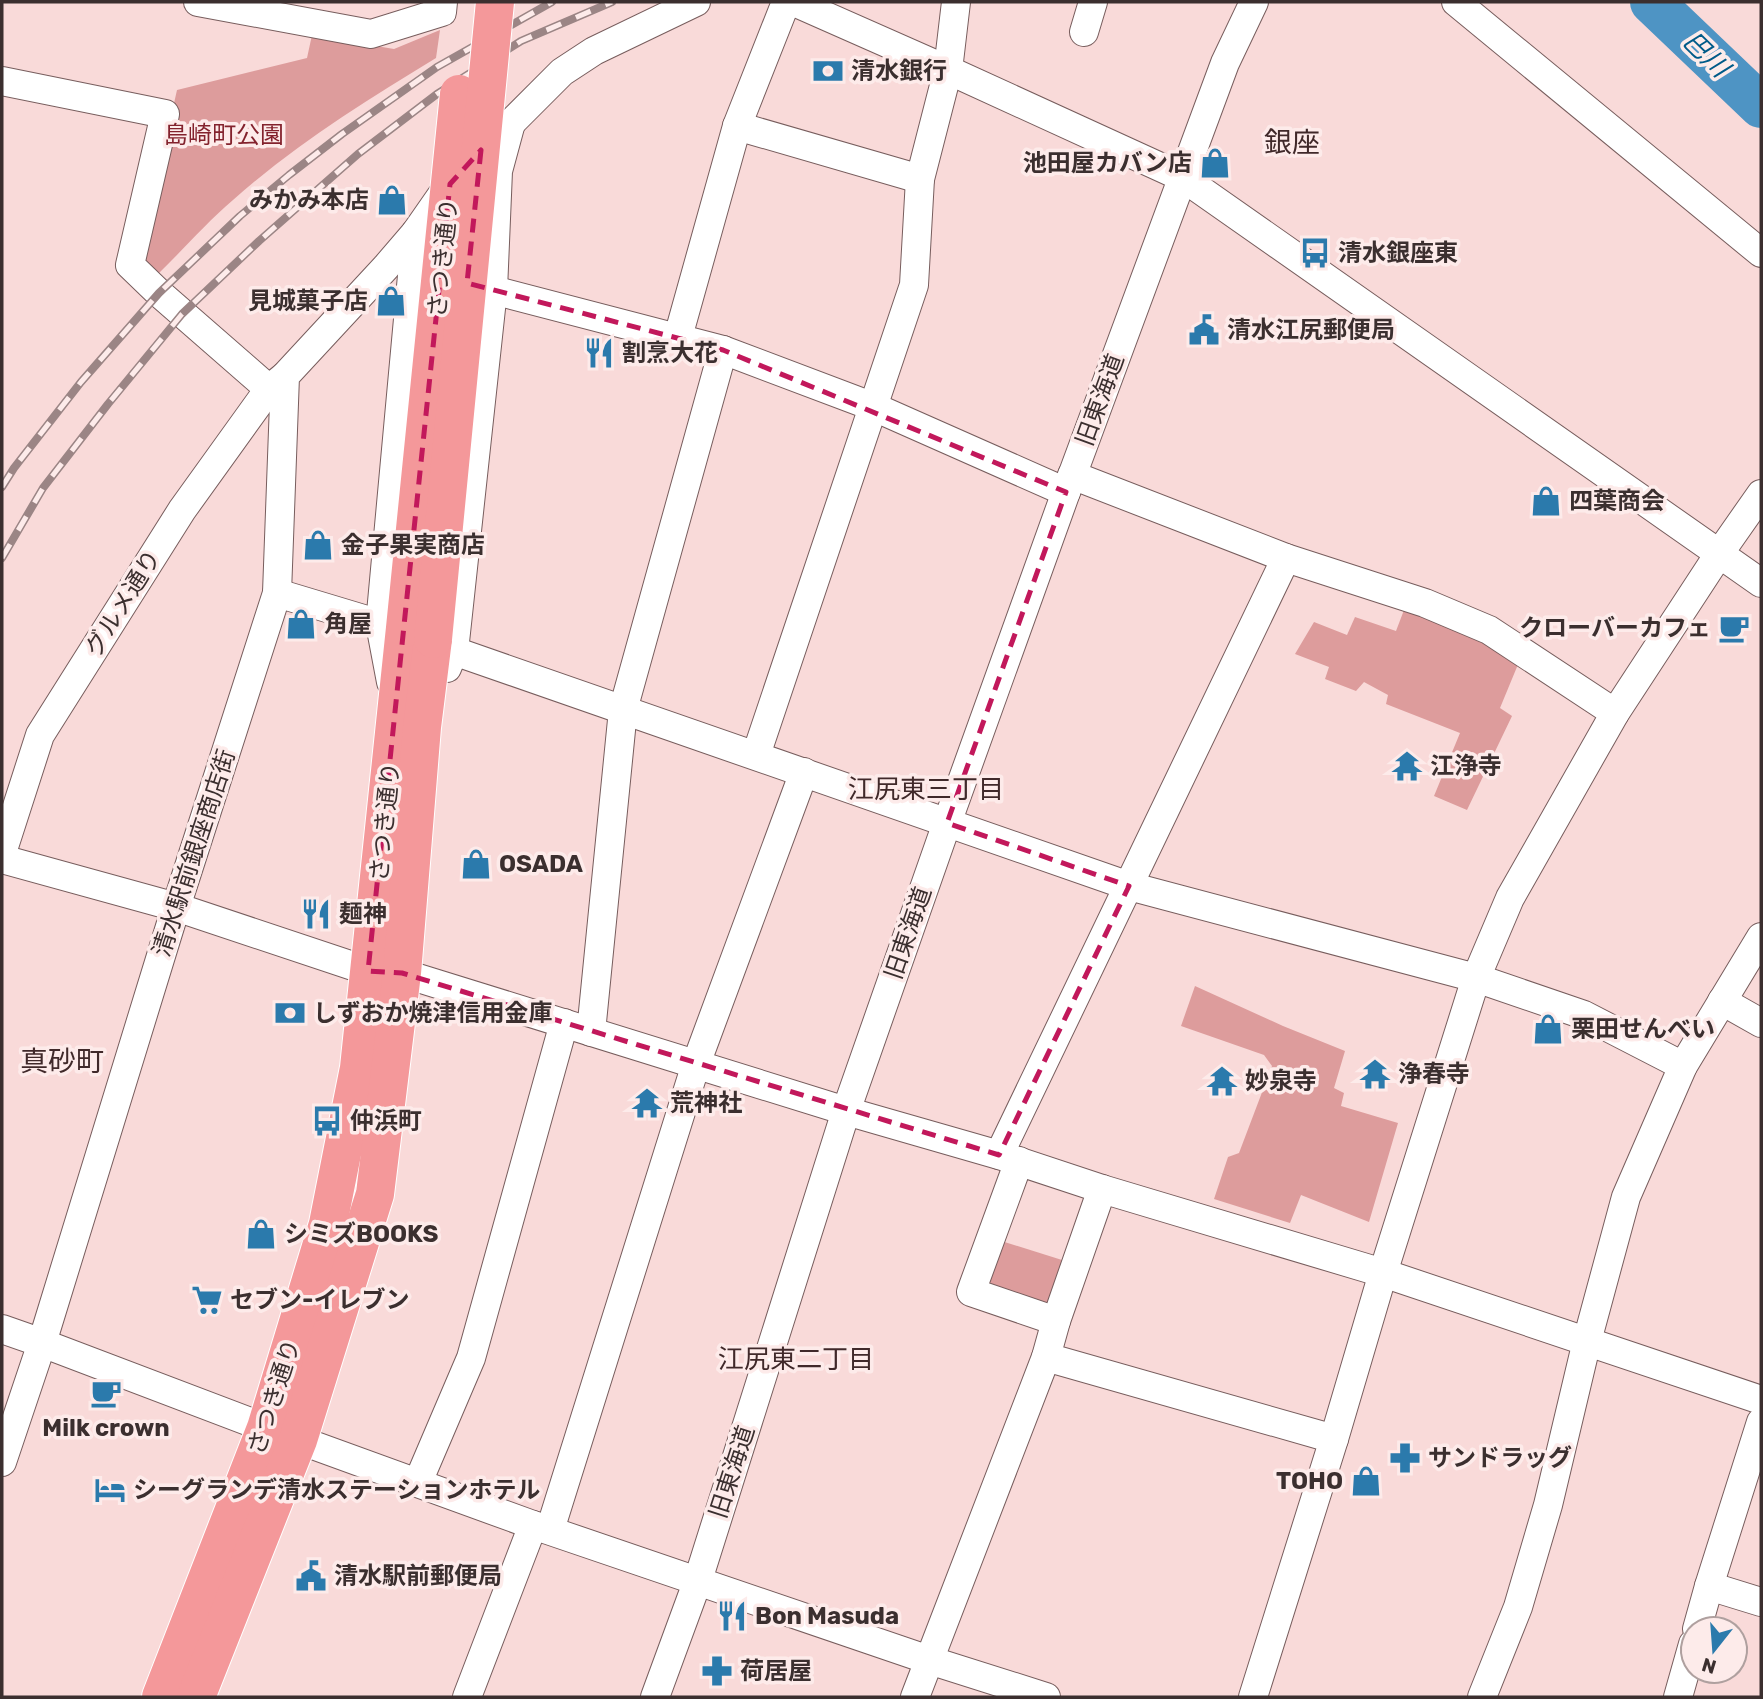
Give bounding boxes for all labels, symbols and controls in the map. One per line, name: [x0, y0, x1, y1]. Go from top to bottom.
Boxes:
water label: 巴川: [1676, 25, 1737, 86]
bank icon: 清水銀行: [811, 54, 845, 88]
place label: 清水銀行: [851, 57, 947, 85]
park label: 島崎町公園: [164, 121, 284, 149]
district label: 銀座: [1264, 126, 1320, 159]
shop icon: 池田屋カバン店: [1198, 146, 1232, 180]
place label: 池田屋カバン店: [1023, 149, 1192, 177]
shop icon: みかみ本店: [375, 183, 409, 217]
place label: みかみ本店: [249, 186, 369, 214]
street label: さつき通り: [423, 197, 463, 319]
bus stop icon: 清水銀座東: [1298, 236, 1332, 270]
place label: 清水銀座東: [1338, 239, 1458, 267]
shop icon: 見城菓子店: [374, 284, 408, 318]
place label: 見城菓子店: [248, 287, 368, 315]
public building icon: 清水江尻郵便局: [1187, 313, 1221, 347]
place label: 清水江尻郵便局: [1227, 316, 1395, 344]
restaurant icon: 割烹大花: [582, 336, 616, 370]
place label: 割烹大花: [622, 339, 718, 367]
street label: 旧東海道: [1070, 350, 1130, 450]
shop icon: 四葉商会: [1529, 484, 1563, 518]
place label: 四葉商会: [1569, 487, 1665, 515]
shop icon: 金子果実商店: [301, 528, 335, 562]
place label: 金子果実商店: [341, 531, 485, 559]
street label: グルメ通り: [79, 545, 167, 661]
shop icon: 角屋: [284, 607, 318, 641]
place label: 角屋: [324, 610, 372, 638]
cafe icon: クローバーカフェ: [1717, 611, 1751, 645]
place label: クローバーカフェ: [1519, 614, 1711, 642]
street label: 清水駅前銀座商店街: [147, 746, 241, 960]
temple icon: 江浄寺: [1390, 749, 1424, 783]
place label: 江浄寺: [1430, 752, 1502, 780]
street label: さつき通り: [365, 761, 405, 883]
district label: 江尻東三丁目: [848, 774, 1004, 805]
shop icon: OSADA: [459, 847, 493, 881]
place label: OSADA: [499, 850, 583, 878]
street label: 旧東海道: [879, 883, 937, 983]
restaurant icon: 麺神: [299, 897, 333, 931]
place label: 麺神: [339, 900, 387, 928]
bank icon: しずおか焼津信用金庫: [273, 996, 307, 1030]
place label: しずおか焼津信用金庫: [313, 999, 553, 1027]
shop icon: 栗田せんべい: [1531, 1012, 1565, 1046]
place label: 栗田せんべい: [1571, 1015, 1715, 1043]
district label: 真砂町: [20, 1045, 104, 1078]
temple icon: 浄春寺: [1358, 1057, 1392, 1091]
place label: 浄春寺: [1398, 1060, 1470, 1088]
temple icon: 妙泉寺: [1205, 1064, 1239, 1098]
place label: 妙泉寺: [1245, 1067, 1317, 1095]
temple icon: 荒神社: [630, 1086, 664, 1120]
place label: 荒神社: [670, 1089, 742, 1117]
bus stop icon: 仲浜町: [310, 1104, 344, 1138]
place label: 仲浜町: [350, 1107, 422, 1135]
shop icon: シミズBOOKS: [244, 1217, 278, 1251]
place label: シミズBOOKS: [284, 1220, 439, 1248]
supermarket icon: セブン-イレブン: [190, 1283, 224, 1317]
place label: セブン-イレブン: [230, 1286, 409, 1314]
street label: さつき通り: [242, 1336, 306, 1458]
district label: 江尻東二丁目: [718, 1344, 874, 1375]
cafe icon: Milk crown: [89, 1376, 123, 1410]
place label: Milk crown: [42, 1414, 170, 1442]
street label: 旧東海道: [704, 1422, 760, 1522]
pharmacy icon: サンドラッグ: [1388, 1441, 1422, 1475]
place label: サンドラッグ: [1428, 1444, 1572, 1472]
shop icon: TOHO: [1349, 1464, 1383, 1498]
place label: TOHO: [1276, 1467, 1343, 1495]
hotel icon: シーグランデ清水ステーションホテル: [93, 1473, 127, 1507]
place label: シーグランデ清水ステーションホテル: [133, 1476, 541, 1504]
public building icon: 清水駅前郵便局: [294, 1559, 328, 1593]
place label: 清水駅前郵便局: [334, 1562, 502, 1590]
restaurant icon: Bon Masuda: [715, 1599, 749, 1633]
place label: Bon Masuda: [755, 1602, 899, 1630]
north arrow: [1679, 1615, 1749, 1685]
text: N: [1699, 1653, 1719, 1679]
pharmacy icon: 荷居屋: [700, 1654, 734, 1688]
place label: 荷居屋: [740, 1657, 812, 1685]

